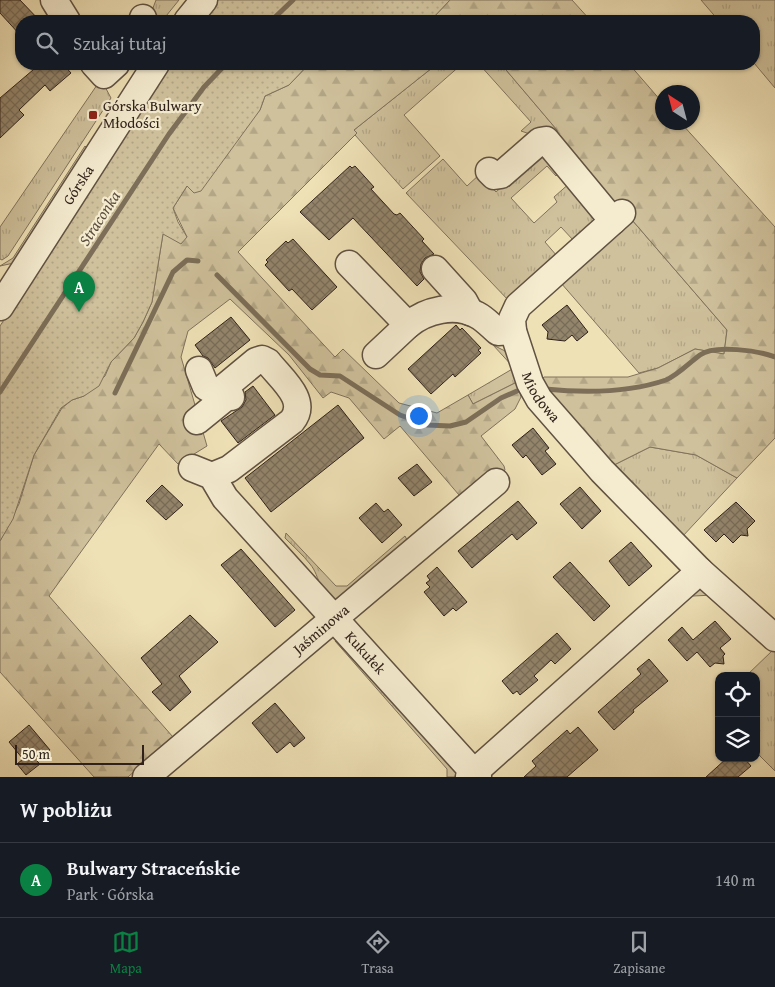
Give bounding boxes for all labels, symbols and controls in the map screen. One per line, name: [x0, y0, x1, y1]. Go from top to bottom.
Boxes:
search box: [15, 15, 760, 70]
icon: search: [33, 29, 61, 57]
text: Szukaj tutaj: [73, 29, 167, 57]
north arrow: [655, 85, 700, 130]
place label: Górska Bulwary Młodości: [103, 95, 202, 133]
marker: Górska Bulwary Młodości: [87, 109, 99, 121]
street label: Górska: [57, 161, 98, 209]
water label: Straconka: [72, 185, 126, 250]
pin: A: [63, 271, 95, 312]
street label: Miodowa: [517, 369, 565, 426]
your location: [406, 403, 432, 429]
street label: Jaśminowa: [287, 599, 353, 660]
street label: Kukułek: [341, 626, 391, 679]
map controls: [715, 672, 760, 762]
button: locate: [715, 672, 760, 717]
button: layers: [715, 717, 760, 762]
scale bar: [15, 742, 144, 765]
text: 50 m: [22, 744, 50, 764]
text: W pobliżu: [20, 794, 112, 825]
text: Bulwary Straceńskie: [67, 854, 240, 882]
text: A: [31, 868, 41, 892]
text: 140 m: [715, 868, 755, 892]
text: Park · Górska: [67, 882, 154, 906]
tab: Mapa: [110, 928, 142, 978]
tab: Trasa: [361, 928, 394, 978]
tab: Zapisane: [613, 928, 665, 978]

